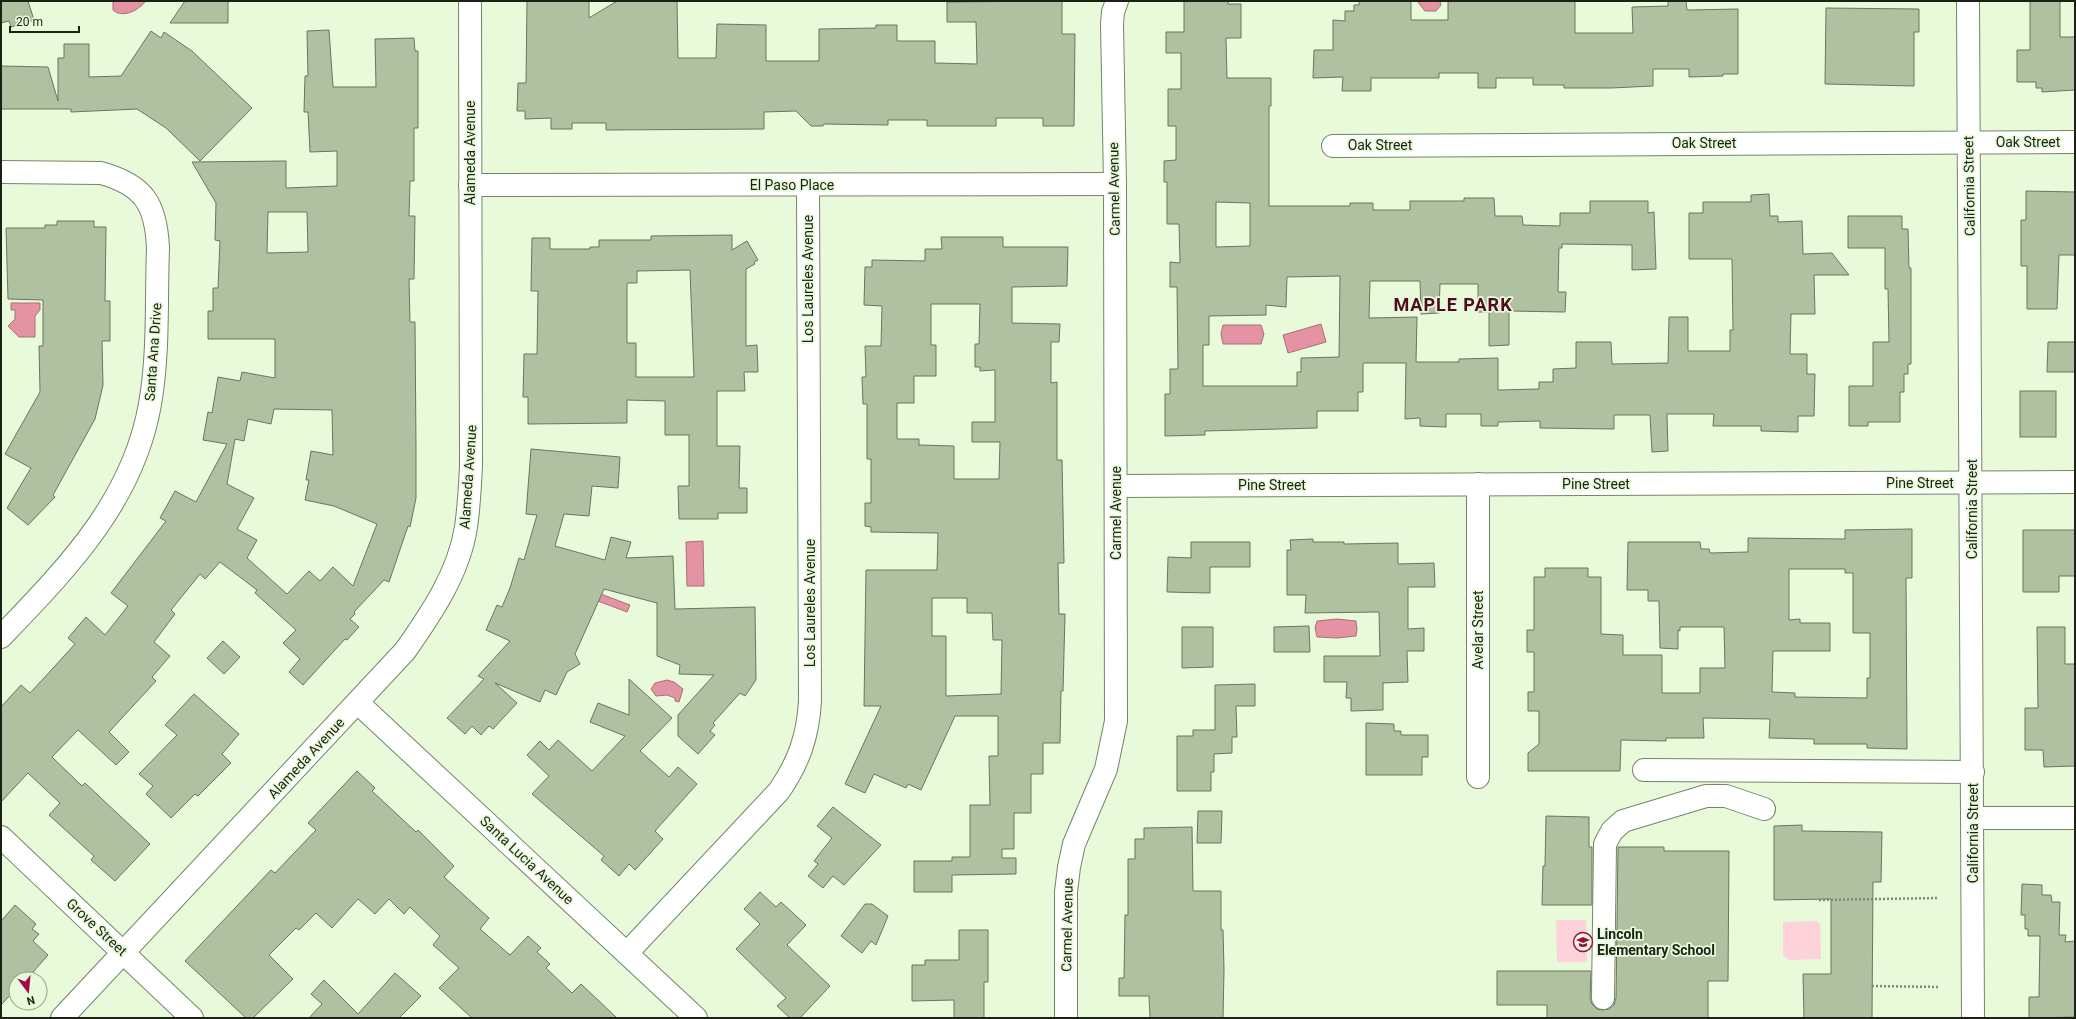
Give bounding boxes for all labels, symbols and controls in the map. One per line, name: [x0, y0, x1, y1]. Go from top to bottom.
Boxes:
scale bar: [10, 8, 79, 34]
text: 20 m: [16, 15, 43, 29]
street label: Alameda Avenue: [462, 101, 478, 205]
street label: Oak Street: [1996, 134, 2061, 150]
street label: Oak Street: [1672, 135, 1737, 151]
street label: California Street: [1960, 135, 1978, 236]
street label: Oak Street: [1348, 137, 1413, 153]
street label: Carmel Avenue: [1105, 142, 1123, 236]
street label: El Paso Place: [750, 177, 834, 193]
street label: Los Laureles Avenue: [800, 215, 816, 343]
district label: MAPLE PARK: [1393, 294, 1513, 315]
street label: Santa Ana Drive: [142, 302, 164, 402]
street label: Alameda Avenue: [456, 424, 480, 530]
street label: California Street: [1964, 458, 1980, 559]
street label: Carmel Avenue: [1108, 466, 1124, 560]
street label: Pine Street: [1886, 475, 1954, 491]
street label: Pine Street: [1562, 476, 1630, 492]
street label: Pine Street: [1238, 477, 1306, 493]
street label: Los Laureles Avenue: [802, 539, 818, 667]
street label: Avelar Street: [1470, 590, 1486, 670]
street label: Alameda Avenue: [264, 714, 348, 802]
street label: California Street: [1965, 782, 1981, 883]
street label: Santa Lucia Avenue: [477, 813, 577, 907]
street label: Carmel Avenue: [1058, 878, 1076, 972]
street label: Grove Street: [64, 895, 131, 959]
place label: Lincoln Elementary School: [1597, 926, 1715, 958]
school or university icon: Lincoln Elementary School: [1572, 931, 1594, 953]
north arrow: [8, 971, 48, 1011]
text: N: [25, 993, 36, 1008]

